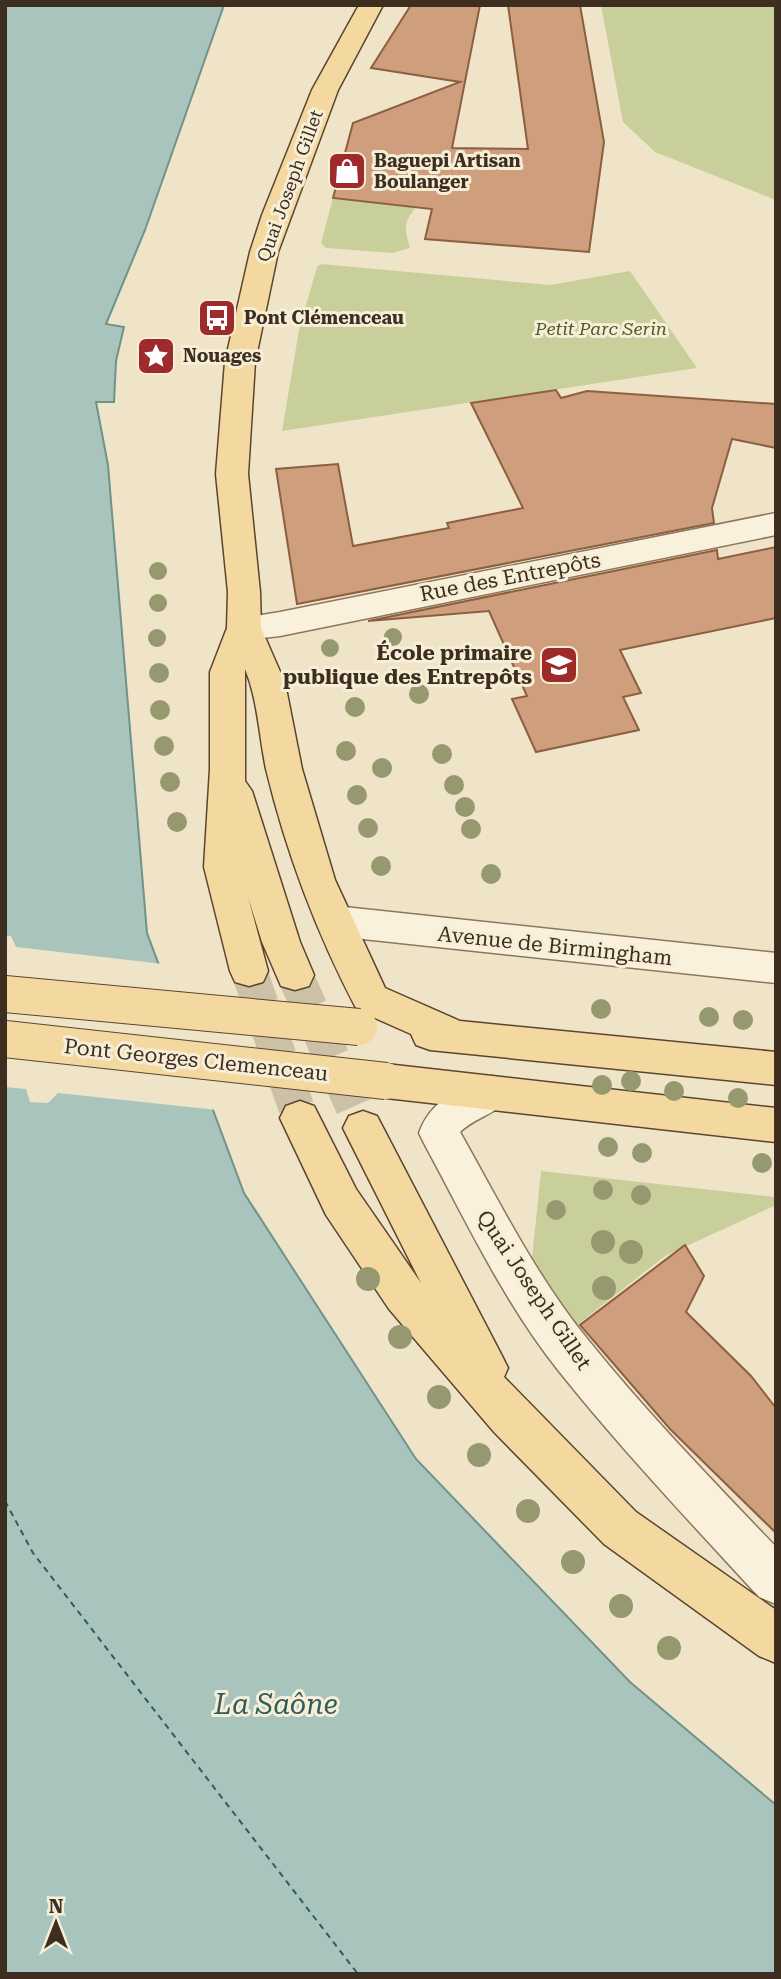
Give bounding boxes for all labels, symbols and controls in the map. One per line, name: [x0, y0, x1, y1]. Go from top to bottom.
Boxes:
street label: Quai Joseph Gillet: [252, 107, 327, 265]
shop icon: Baguepi Artisan Boulanger: [326, 150, 368, 192]
place label: Baguepi Artisan Boulanger: [374, 150, 521, 192]
bus stop icon: Pont Clémenceau: [196, 297, 238, 339]
place label: Pont Clémenceau: [244, 307, 404, 328]
park label: Petit Parc Serin: [534, 318, 667, 339]
place icon: Nouages: [135, 335, 177, 377]
place label: Nouages: [183, 345, 261, 366]
street label: Rue des Entrepôts: [418, 548, 602, 606]
place label: École primaire publique des Entrepôts: [283, 640, 532, 689]
school or university icon: École primaire publique des Entrepôts: [538, 644, 580, 686]
street label: Avenue de Birmingham: [437, 922, 673, 970]
street label: Pont Georges Clemenceau: [63, 1034, 329, 1086]
street label: Quai Joseph Gillet: [472, 1206, 596, 1374]
water label: La Saône: [213, 1688, 338, 1721]
north arrow: [21, 1888, 91, 1958]
text: N: [49, 1895, 64, 1918]

